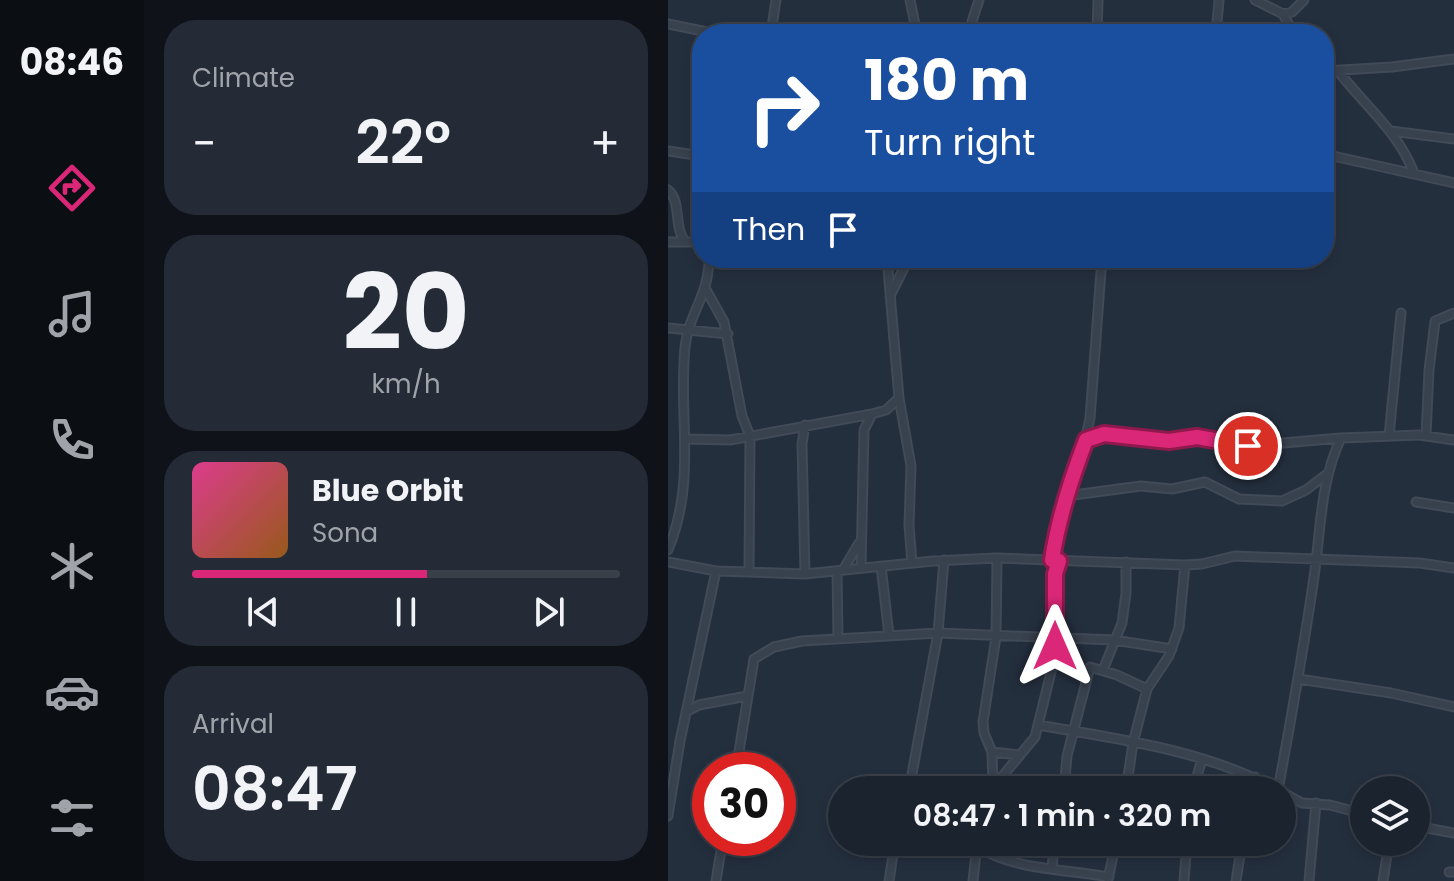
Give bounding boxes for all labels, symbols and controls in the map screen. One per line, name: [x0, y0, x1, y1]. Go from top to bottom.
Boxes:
text: 08:46: [20, 37, 124, 88]
text: 180 m: [864, 41, 1029, 120]
icon: right: [732, 56, 836, 160]
text: Climate: [192, 60, 295, 96]
text: 22°: [355, 101, 451, 185]
text: −: [192, 113, 216, 174]
text: +: [590, 113, 620, 174]
text: Turn right: [864, 117, 1035, 168]
icon: directions: [44, 160, 100, 216]
text: Then: [732, 208, 805, 251]
icon: arrive: [821, 208, 865, 252]
text: 20: [342, 240, 470, 385]
icon: music: [44, 286, 100, 342]
text: km/h: [371, 366, 441, 402]
icon: phone: [44, 412, 100, 468]
pin: [1214, 412, 1282, 480]
icon: arrive: [1226, 424, 1270, 468]
text: Blue Orbit: [312, 469, 464, 512]
text: Sona: [312, 515, 378, 551]
icon: climate: [44, 538, 100, 594]
icon: previous: [241, 590, 285, 634]
icon: pause: [384, 590, 428, 634]
icon: next: [527, 590, 571, 634]
position arrow: [1013, 604, 1097, 688]
icon: car: [44, 664, 100, 720]
text: Arrival: [192, 706, 274, 742]
text: 08:47: [192, 747, 358, 831]
speed limit sign: 30: [692, 752, 796, 856]
map controls: [1350, 776, 1430, 856]
button: layers: [1350, 776, 1430, 856]
icon: filters: [44, 790, 100, 846]
text: 08:47 · 1 min · 320 m: [913, 794, 1211, 837]

